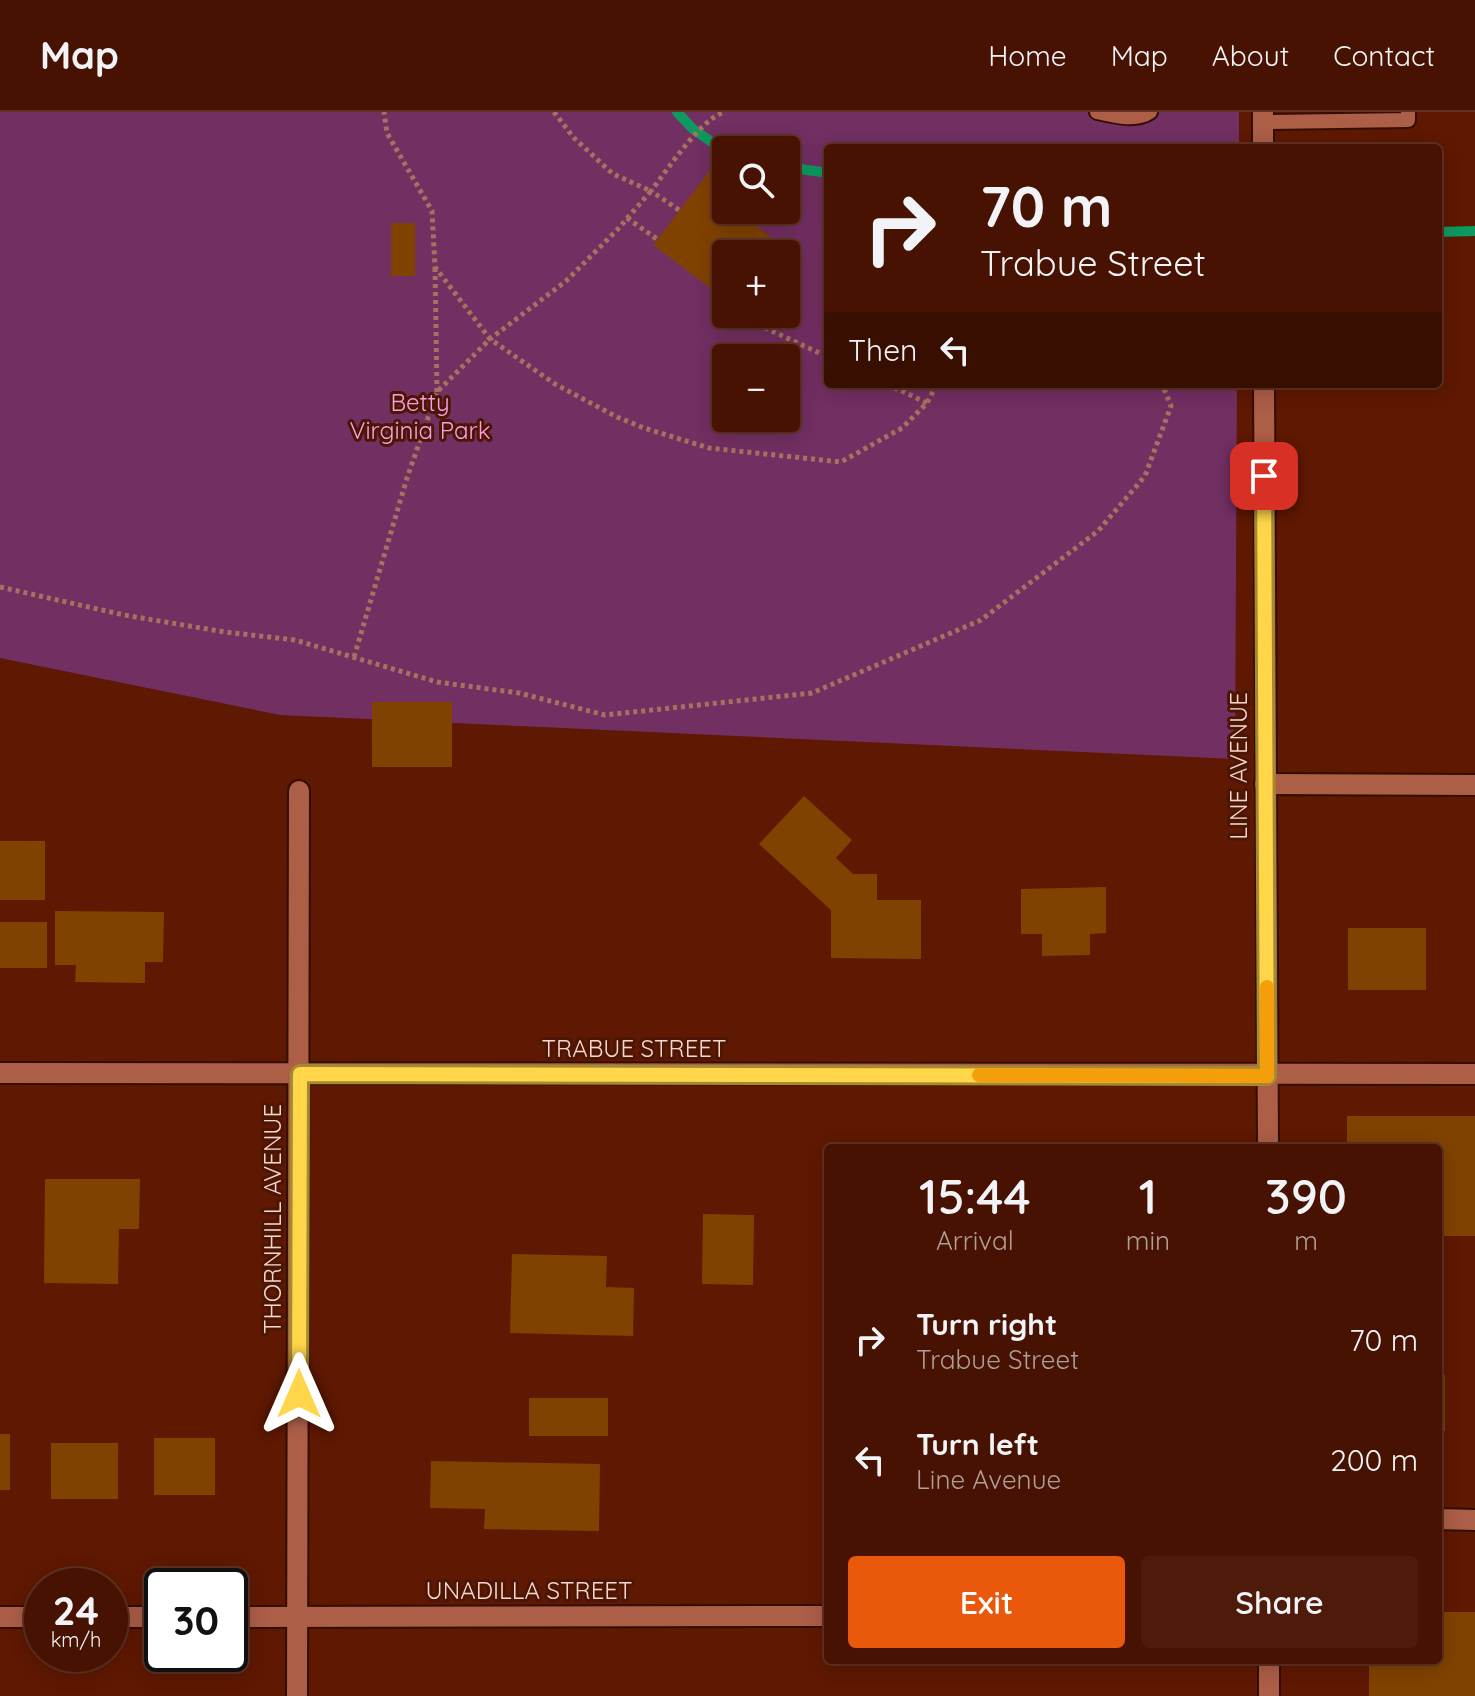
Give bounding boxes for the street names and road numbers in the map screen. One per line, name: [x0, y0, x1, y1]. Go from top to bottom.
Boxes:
street label: LINE AVENUE: [1223, 692, 1253, 840]
street label: TRABUE STREET: [542, 1033, 726, 1063]
street label: THORNHILL AVENUE: [257, 1104, 287, 1334]
street label: UNADILLA STREET: [426, 1575, 632, 1605]

